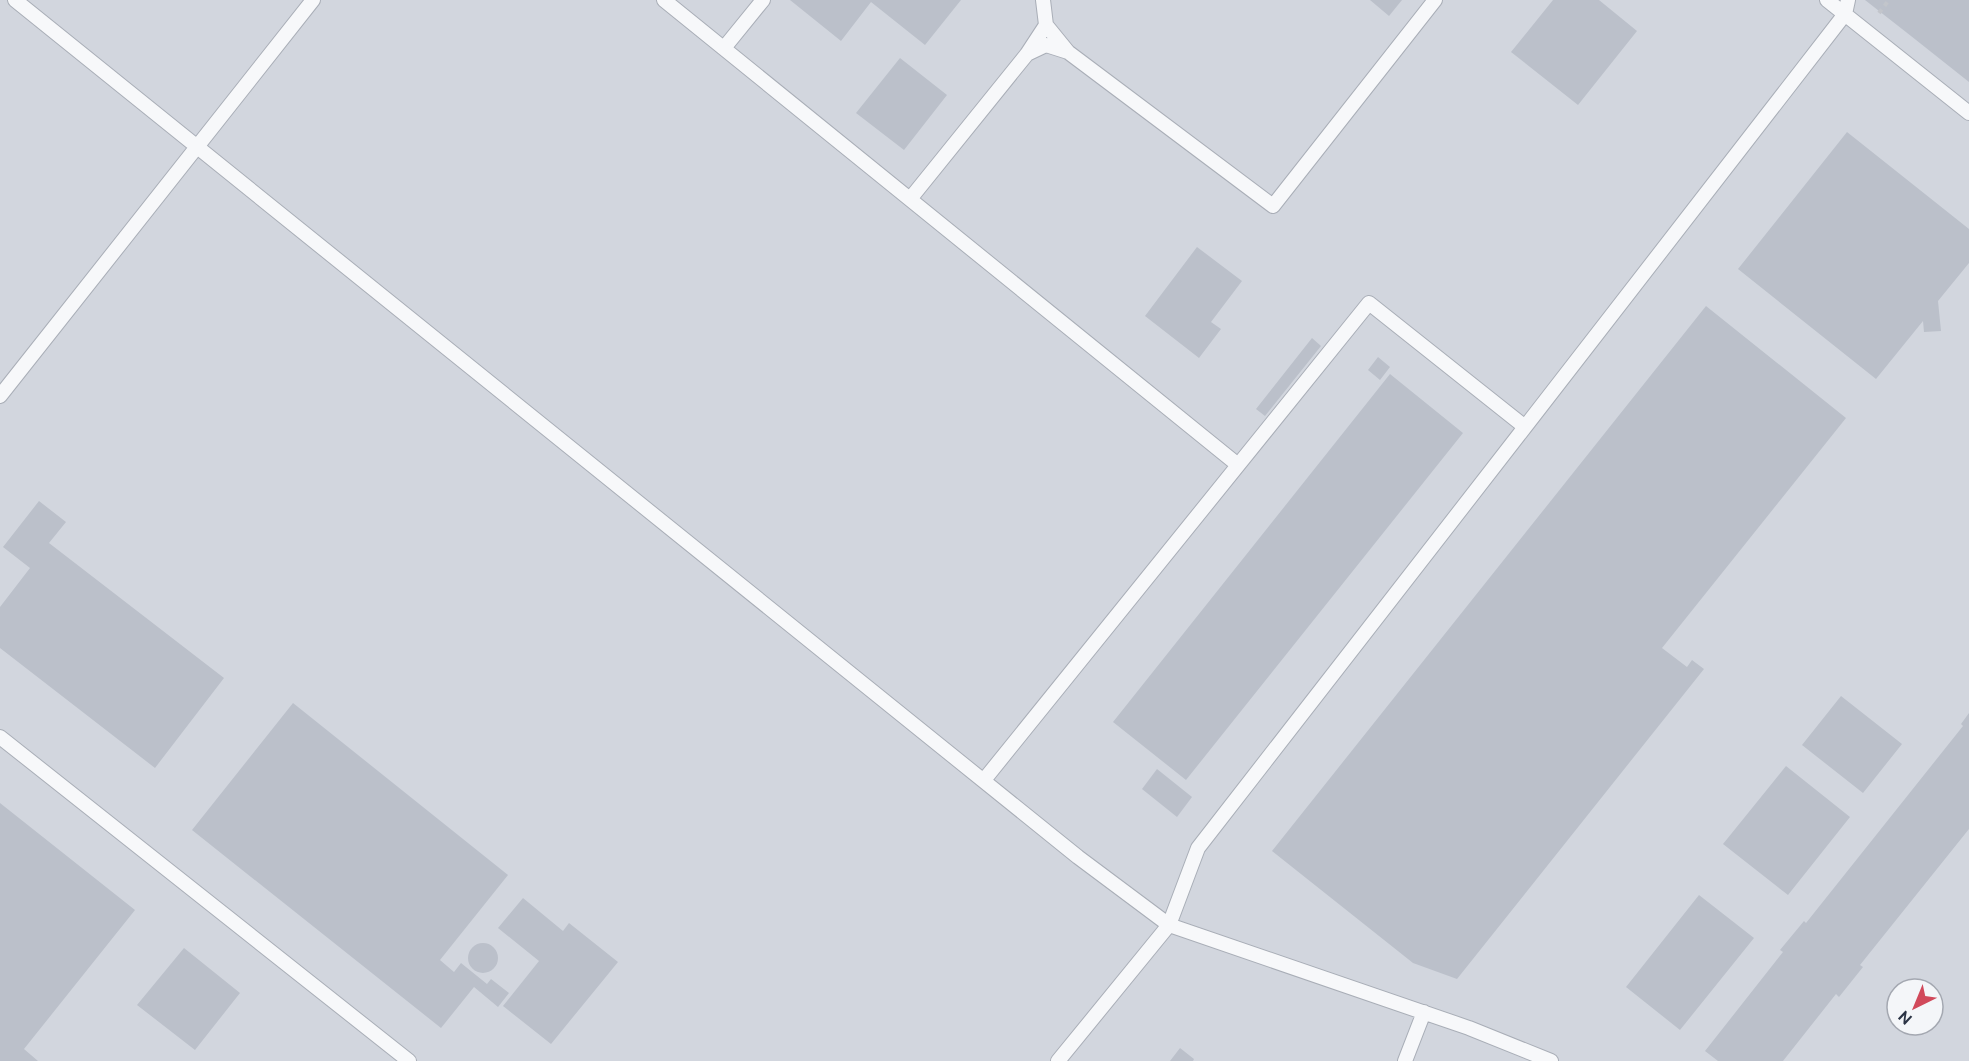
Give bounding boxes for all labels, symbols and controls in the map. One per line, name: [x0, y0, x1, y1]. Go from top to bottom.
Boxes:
north arrow: [1885, 977, 1945, 1037]
text: N: [1894, 1007, 1915, 1029]

